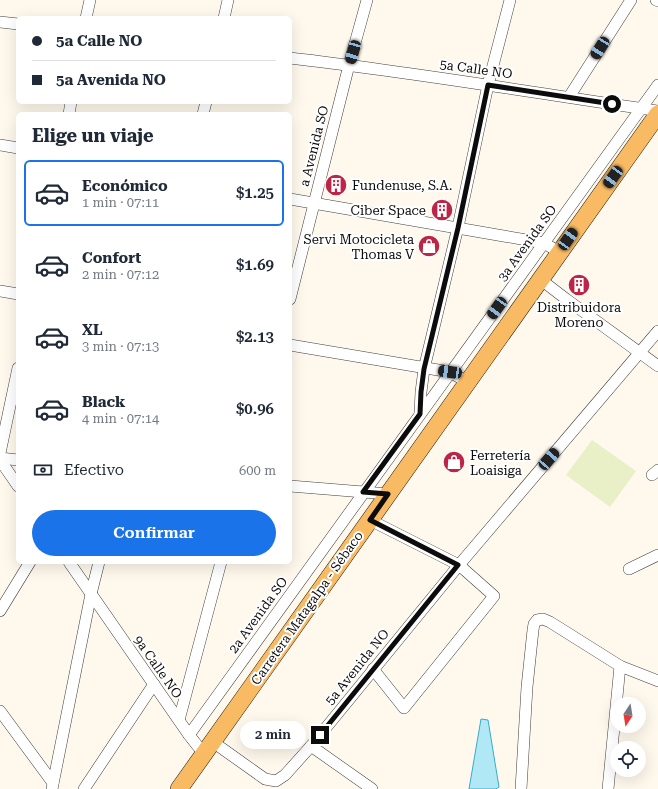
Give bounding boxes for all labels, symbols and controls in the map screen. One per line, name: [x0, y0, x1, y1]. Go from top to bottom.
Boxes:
text: 5a Calle NO: [56, 32, 142, 50]
car: [589, 35, 611, 61]
car: [344, 39, 362, 65]
street label: 5a Calle NO: [439, 56, 513, 82]
text: 5a Avenida NO: [56, 71, 166, 89]
route start: [603, 95, 621, 113]
street label: a Avenida SO: [297, 104, 331, 188]
text: Elige un viaje: [32, 125, 154, 146]
car: [601, 164, 625, 190]
building icon: Fundenuse, S.A.: [323, 172, 349, 198]
icon: car: [34, 175, 70, 211]
text: Económico: [82, 177, 168, 195]
place label: Fundenuse, S.A.: [352, 178, 452, 193]
text: $1.25: [236, 184, 274, 202]
text: 1 min · 07:11: [82, 195, 159, 210]
building icon: Ciber Space: [429, 197, 455, 223]
street label: 3a Avenida SO: [494, 202, 560, 284]
place label: Ciber Space: [350, 203, 426, 218]
car: [556, 226, 580, 252]
place label: Servi Motocicleta Thomas V: [303, 232, 414, 262]
shop icon: Servi Motocicleta Thomas V: [416, 233, 442, 259]
icon: car: [34, 247, 70, 283]
text: Confort: [82, 249, 141, 267]
text: $1.69: [236, 256, 274, 274]
text: 2 min · 07:12: [82, 267, 159, 282]
building icon: Distribuidora Moreno: [566, 272, 592, 298]
car: [485, 295, 509, 321]
place label: Distribuidora Moreno: [537, 300, 621, 330]
icon: car: [34, 319, 70, 355]
text: XL: [82, 321, 103, 339]
text: $2.13: [236, 328, 274, 346]
text: 3 min · 07:13: [82, 339, 159, 354]
car: [437, 364, 463, 380]
icon: car: [34, 391, 70, 427]
text: Black: [82, 393, 125, 411]
text: $0.96: [236, 400, 274, 418]
text: 4 min · 07:14: [82, 411, 159, 426]
car: [537, 446, 561, 472]
place label: Ferretería Loaisiga: [470, 448, 530, 478]
shop icon: Ferretería Loaisiga: [441, 449, 467, 475]
icon: cash: [32, 459, 54, 481]
text: Efectivo: [64, 461, 124, 479]
text: 600 m: [239, 463, 276, 478]
button: Confirmar: [32, 510, 276, 556]
street label: Carretera Matagalpa - Sébaco: [248, 528, 366, 688]
street label: 2a Avenida SO: [225, 574, 291, 656]
street label: 5a Avenida NO: [322, 626, 392, 708]
street label: 9a Calle NO: [131, 633, 185, 701]
north arrow: [610, 697, 646, 733]
map controls: [610, 697, 646, 777]
callout: 2 min: [240, 721, 306, 749]
route end: [311, 726, 329, 744]
text: 2 min: [255, 727, 291, 742]
button: locate: [610, 741, 646, 777]

